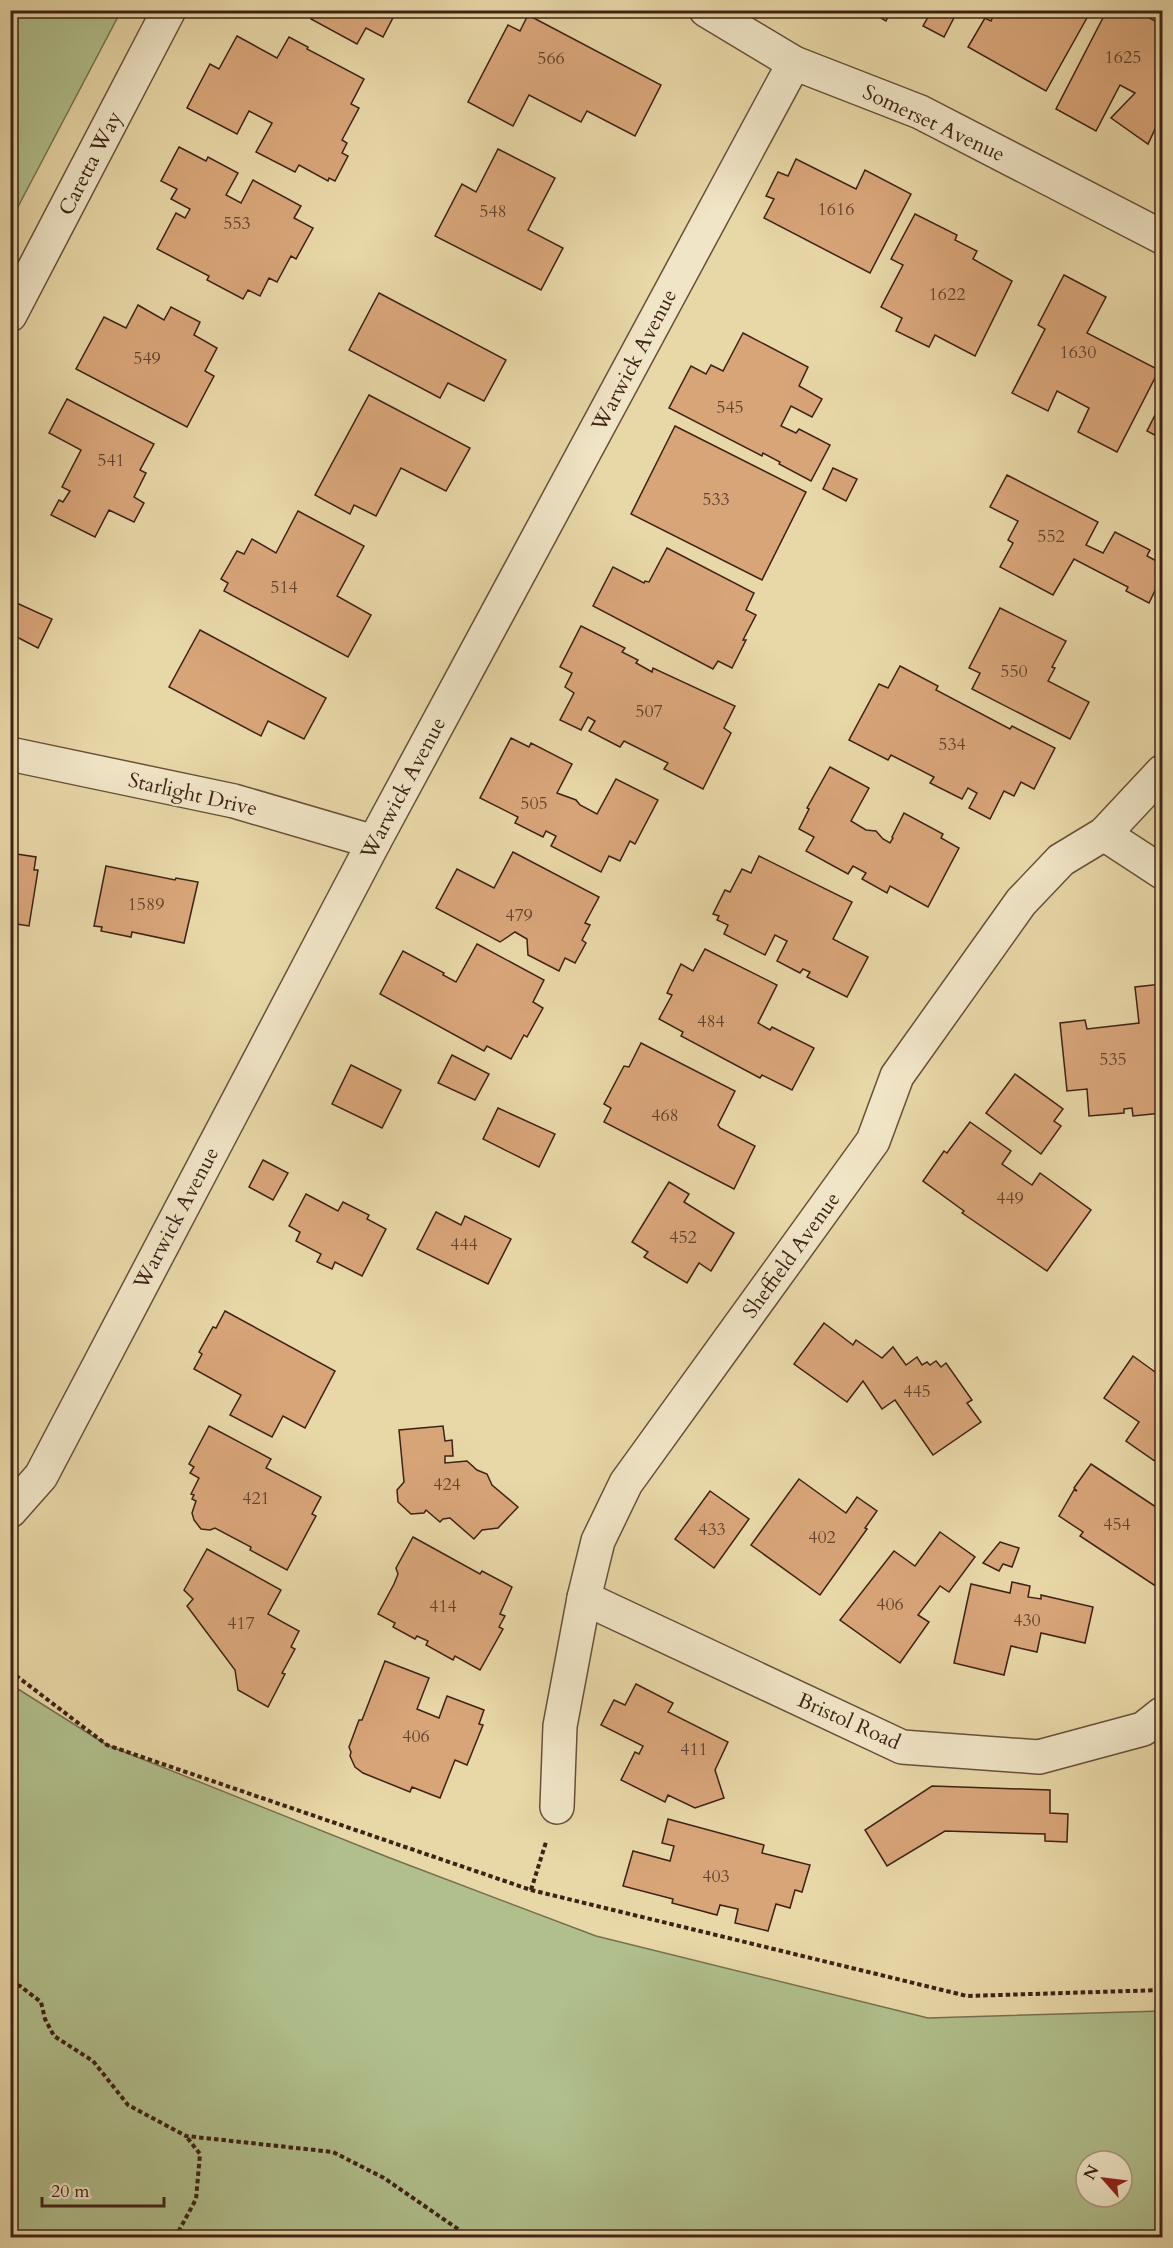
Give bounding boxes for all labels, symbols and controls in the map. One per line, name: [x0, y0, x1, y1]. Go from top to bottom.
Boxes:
house number: 1625: [1105, 45, 1141, 70]
house number: 566: [537, 46, 565, 71]
street label: Somerset Avenue: [858, 78, 1010, 169]
street label: Caretta Way: [52, 106, 129, 220]
house number: 1616: [818, 197, 854, 222]
house number: 548: [479, 199, 507, 224]
house number: 553: [223, 211, 251, 236]
house number: 1622: [929, 282, 965, 307]
street label: Warwick Avenue: [584, 284, 684, 437]
house number: 1630: [1060, 340, 1096, 365]
house number: 549: [133, 346, 161, 371]
house number: 545: [716, 395, 744, 420]
house number: 541: [97, 448, 125, 473]
house number: 533: [702, 487, 730, 512]
house number: 552: [1037, 524, 1065, 549]
house number: 514: [270, 575, 298, 600]
house number: 550: [1000, 659, 1028, 684]
house number: 507: [635, 699, 663, 724]
street label: Warwick Avenue: [353, 712, 453, 865]
house number: 534: [938, 732, 966, 757]
street label: Starlight Drive: [126, 766, 260, 823]
house number: 505: [520, 791, 548, 816]
house number: 1589: [128, 892, 164, 917]
house number: 479: [505, 903, 533, 928]
house number: 484: [697, 1009, 725, 1034]
house number: 535: [1099, 1047, 1127, 1072]
house number: 468: [651, 1103, 679, 1128]
street label: Warwick Avenue: [126, 1142, 226, 1295]
street label: Sheffield Avenue: [736, 1186, 847, 1324]
house number: 449: [996, 1186, 1024, 1211]
house number: 452: [669, 1225, 697, 1250]
house number: 444: [450, 1232, 478, 1257]
house number: 445: [903, 1379, 931, 1404]
house number: 424: [433, 1472, 461, 1497]
house number: 421: [242, 1486, 270, 1511]
house number: 454: [1103, 1512, 1131, 1537]
house number: 433: [698, 1517, 726, 1542]
house number: 402: [808, 1525, 836, 1550]
house number: 406: [876, 1592, 904, 1617]
house number: 414: [429, 1594, 457, 1619]
house number: 430: [1013, 1608, 1041, 1633]
house number: 417: [227, 1611, 255, 1636]
street label: Bristol Road: [793, 1686, 905, 1757]
house number: 406: [402, 1724, 430, 1749]
house number: 411: [680, 1737, 708, 1762]
house number: 403: [702, 1864, 730, 1889]
north arrow: [1074, 2149, 1134, 2209]
text: N: [1079, 2161, 1105, 2184]
scale bar: [42, 2170, 164, 2208]
text: 20 m: [51, 2179, 90, 2204]

